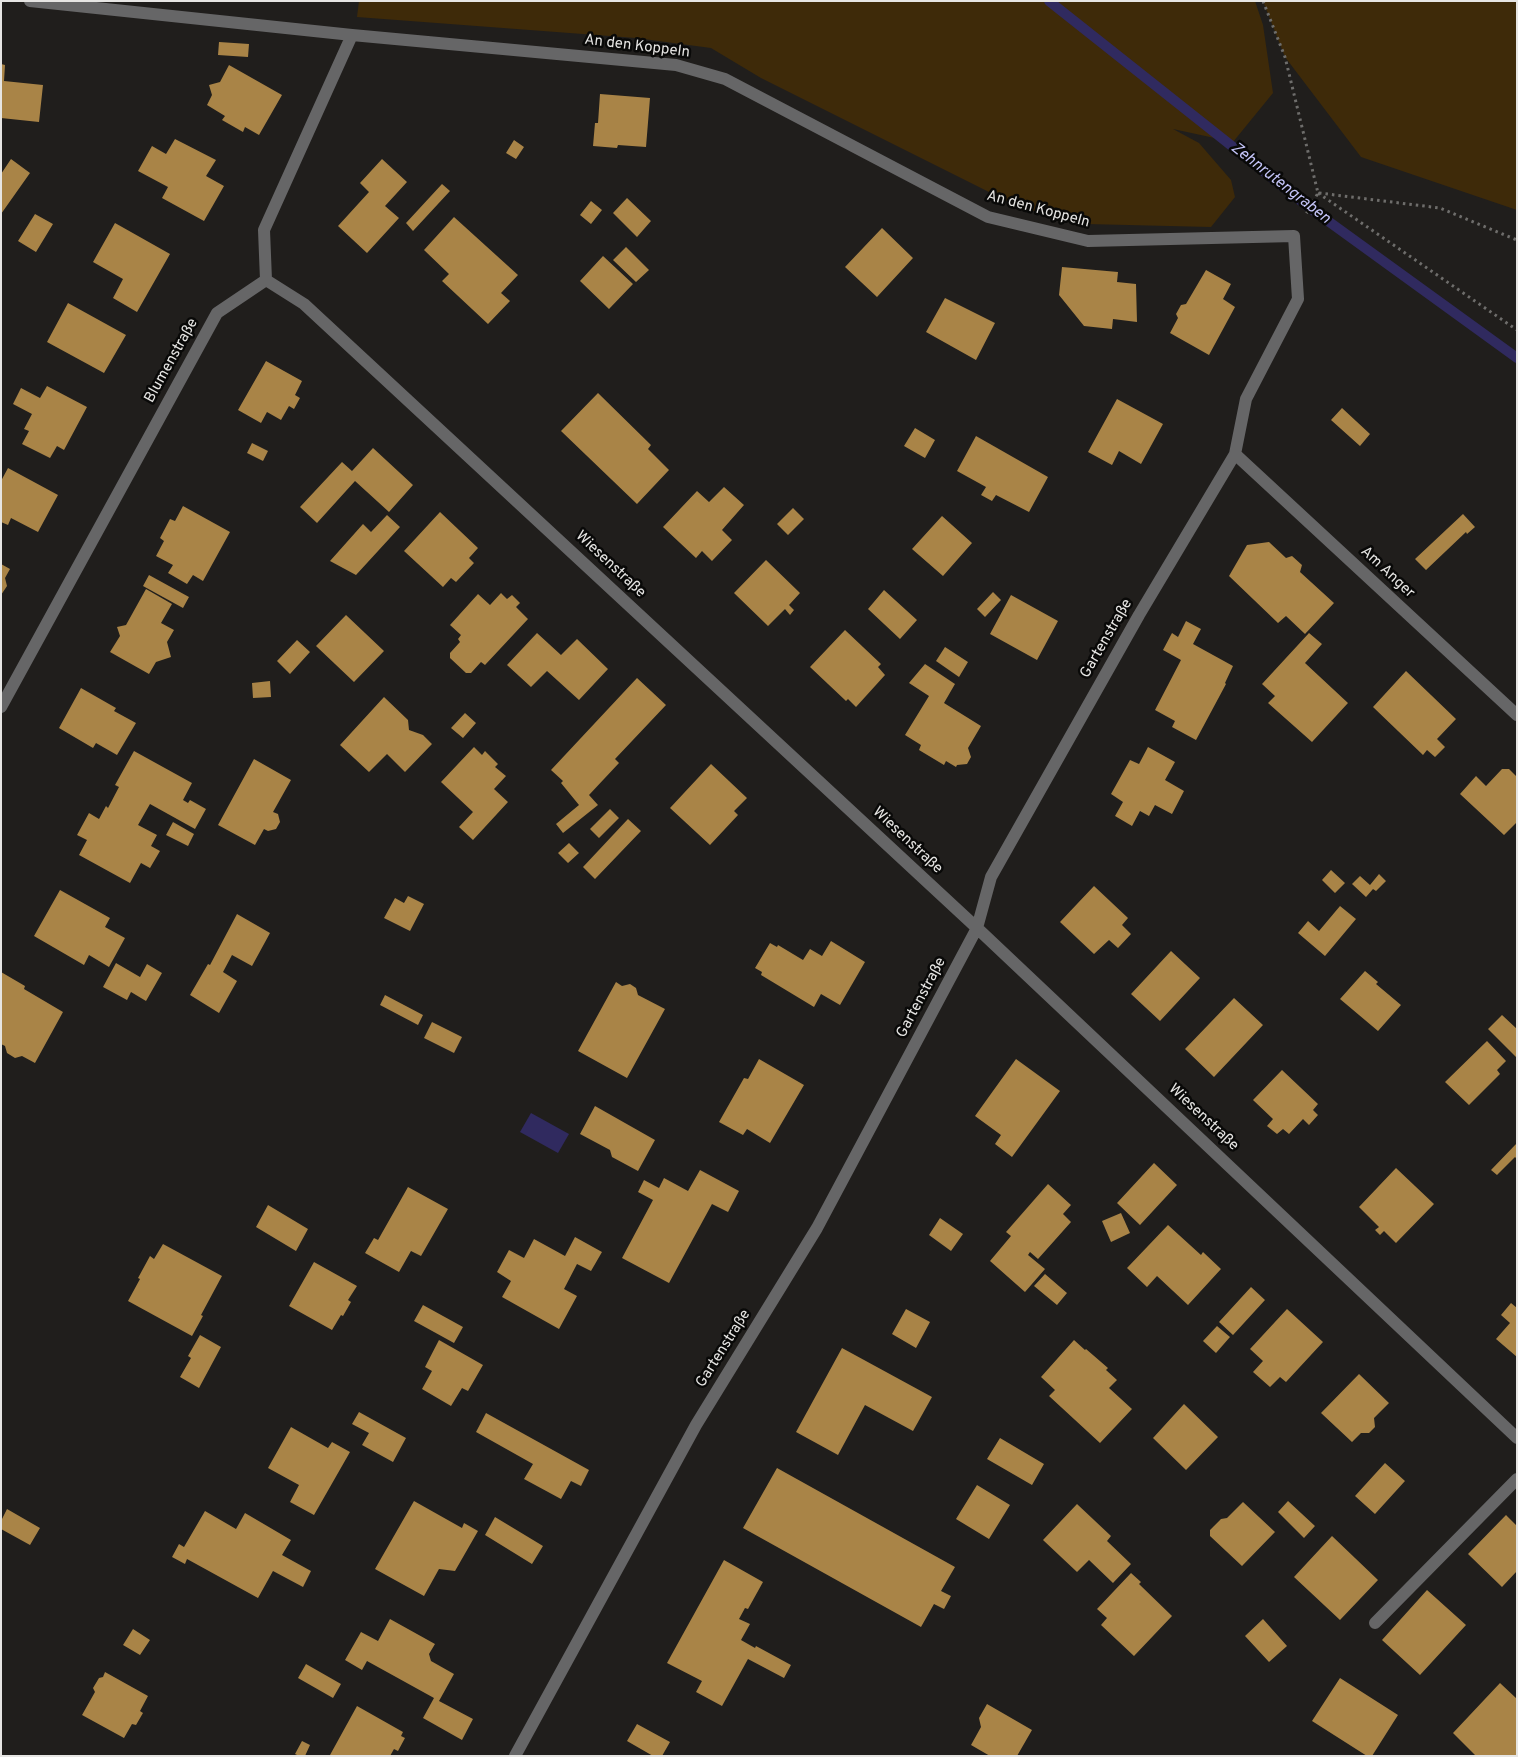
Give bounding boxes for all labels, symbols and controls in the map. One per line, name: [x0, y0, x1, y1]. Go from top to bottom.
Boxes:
street label: An den Koppeln: [583, 32, 691, 62]
water label: Zehnrutengraben: [1226, 139, 1334, 229]
street label: An den Koppeln: [984, 188, 1092, 232]
street label: Blumenstraße: [141, 316, 203, 406]
street label: Wiesenstraße: [571, 528, 649, 602]
street label: Am Anger: [1356, 543, 1418, 603]
street label: Gartenstraße: [1077, 596, 1137, 682]
street label: Wiesenstraße: [868, 804, 946, 878]
street label: Gartenstraße: [893, 955, 951, 1041]
street label: Wiesenstraße: [1164, 1081, 1242, 1155]
street label: Gartenstraße: [693, 1307, 755, 1391]

